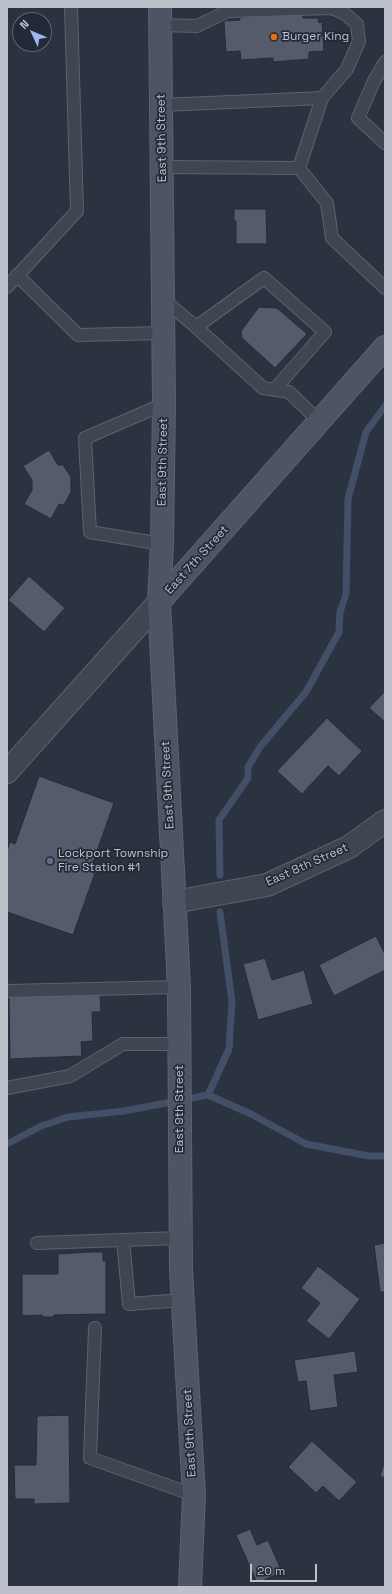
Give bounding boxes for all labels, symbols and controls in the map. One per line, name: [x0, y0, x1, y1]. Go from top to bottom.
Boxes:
north arrow: [12, 12, 52, 52]
text: N: [16, 17, 32, 32]
place label: Burger King: [282, 30, 349, 44]
marker: Burger King: [269, 32, 279, 42]
street label: East 9th Street: [154, 94, 170, 182]
street label: East 9th Street: [155, 418, 171, 506]
street label: East 7th Street: [162, 523, 232, 597]
street label: East 9th Street: [158, 740, 178, 830]
street label: East 8th Street: [264, 840, 350, 890]
place label: Lockport Township Fire Station #1: [58, 847, 168, 875]
marker: Lockport Township Fire Station #1: [45, 856, 55, 866]
street label: East 9th Street: [173, 1065, 187, 1153]
street label: East 9th Street: [180, 1388, 200, 1478]
scale bar: [252, 1556, 319, 1582]
text: 20 m: [257, 1563, 285, 1579]

